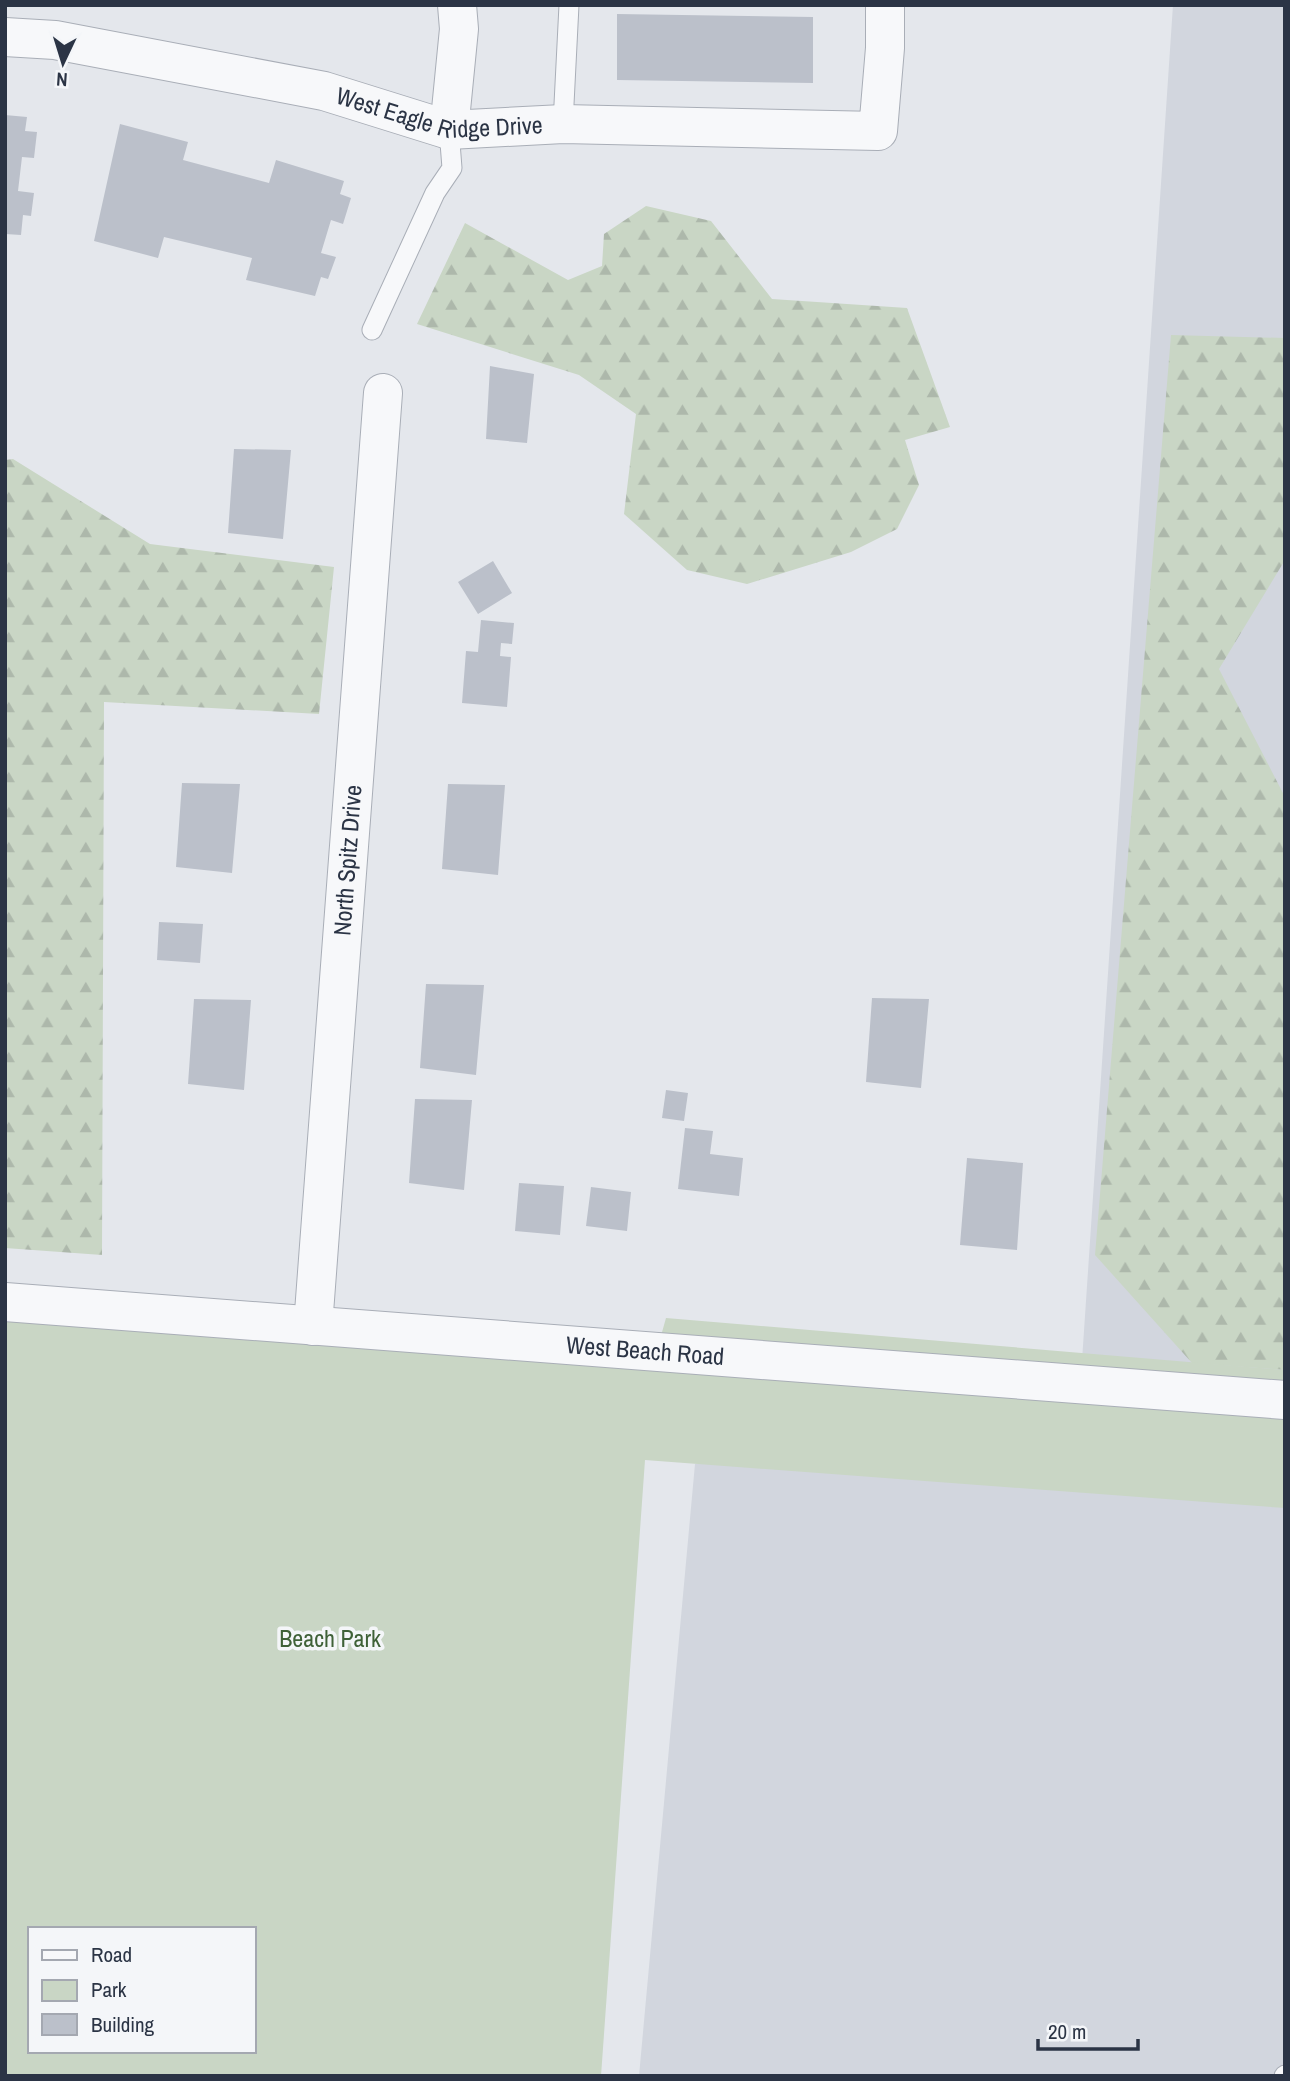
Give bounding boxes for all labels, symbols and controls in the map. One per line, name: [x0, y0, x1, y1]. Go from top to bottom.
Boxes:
north arrow: [28, 28, 98, 98]
text: N: [55, 67, 68, 93]
street label: West Eagle Ridge Drive: [333, 79, 543, 145]
street label: North Spitz Drive: [325, 784, 369, 937]
street label: West Beach Road: [565, 1328, 725, 1372]
park label: Beach Park: [279, 1622, 381, 1654]
legend: [28, 1927, 256, 2053]
text: Road: [91, 1940, 132, 1969]
text: Park: [91, 1975, 127, 2004]
scale bar: [1038, 2008, 1138, 2052]
text: Building: [91, 2010, 155, 2039]
text: 20 m: [1048, 2017, 1086, 2046]

